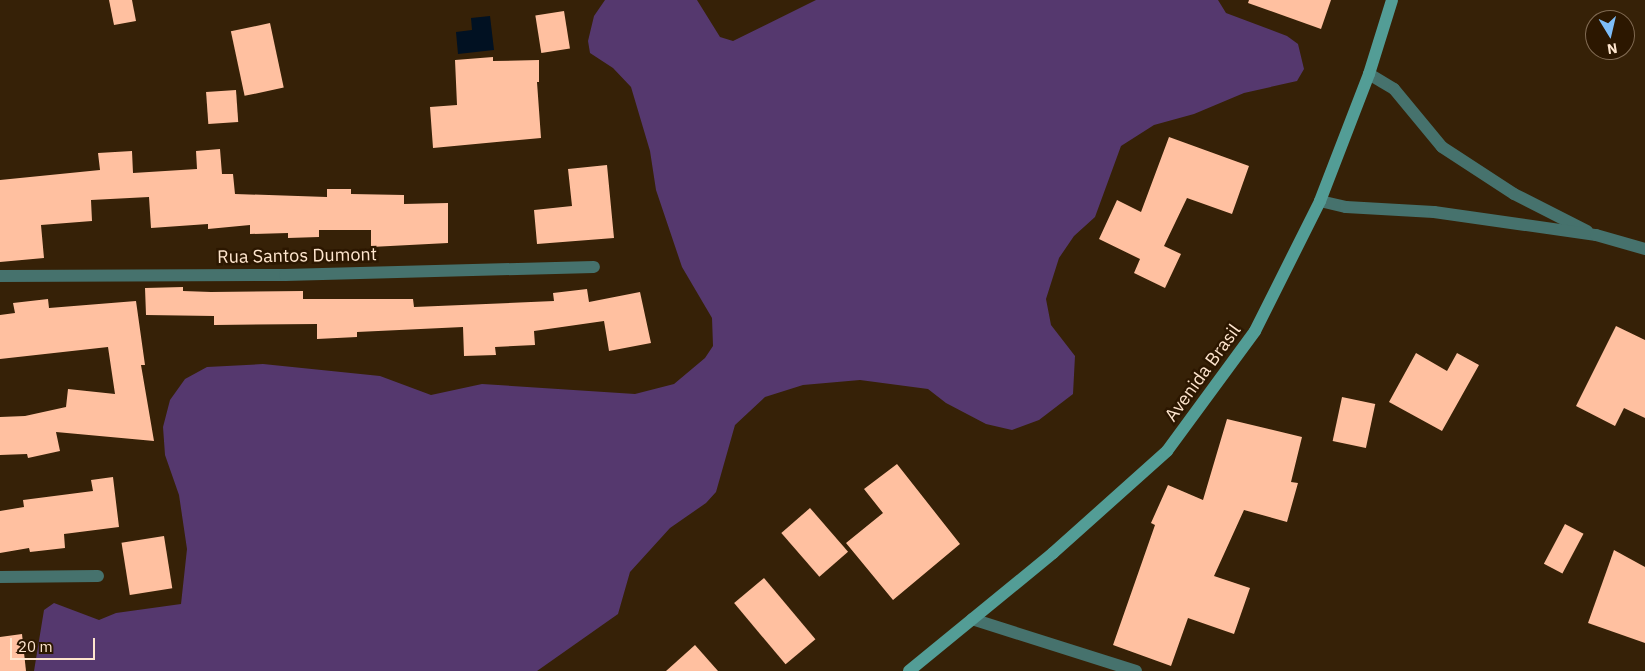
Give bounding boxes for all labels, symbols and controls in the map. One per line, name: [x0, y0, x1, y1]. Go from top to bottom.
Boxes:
north arrow: [1585, 10, 1635, 60]
text: N: [1606, 39, 1619, 59]
street label: Rua Santos Dumont: [217, 244, 377, 268]
street label: Avenida Brasil: [1161, 320, 1245, 426]
scale bar: [12, 628, 98, 660]
text: 20 m: [18, 637, 53, 656]

